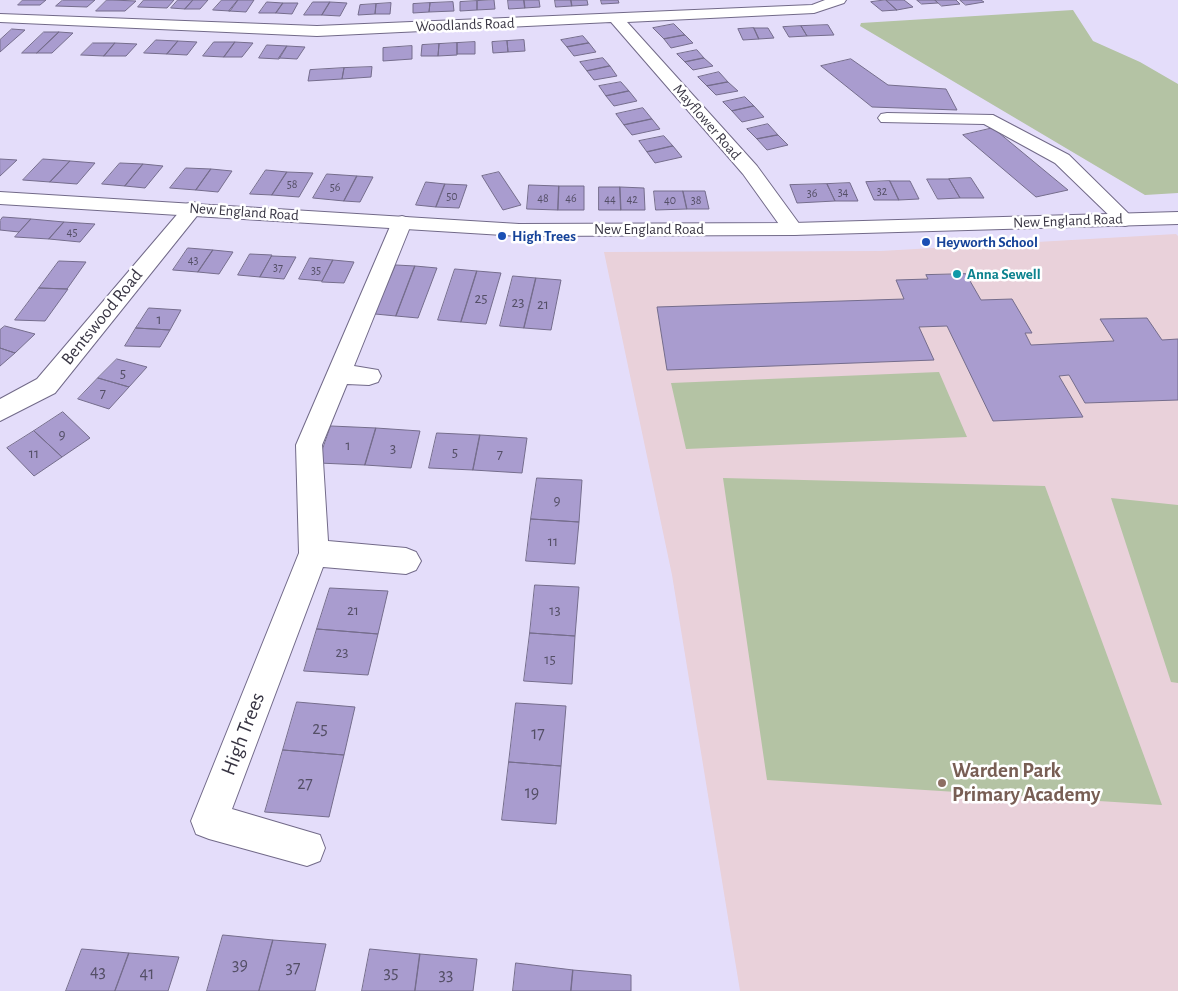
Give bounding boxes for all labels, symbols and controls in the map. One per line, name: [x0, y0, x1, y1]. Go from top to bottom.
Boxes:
street label: Woodlands Road: [415, 14, 515, 36]
street label: Mayflower Road: [669, 80, 745, 164]
house number: 58: [287, 177, 297, 191]
house number: 56: [330, 180, 340, 194]
house number: 32: [877, 184, 887, 198]
house number: 34: [838, 185, 848, 199]
house number: 36: [807, 186, 817, 200]
house number: 50: [446, 189, 458, 203]
house number: 48: [537, 191, 549, 205]
house number: 46: [565, 191, 577, 205]
house number: 44: [604, 192, 616, 206]
house number: 42: [626, 192, 638, 206]
house number: 40: [664, 193, 676, 207]
house number: 38: [691, 193, 701, 207]
street label: New England Road: [189, 199, 299, 225]
street label: New England Road: [1013, 210, 1123, 232]
street label: New England Road: [594, 220, 704, 238]
house number: 45: [67, 225, 77, 239]
place label: High Trees: [512, 227, 576, 245]
marker: High Trees: [496, 230, 508, 242]
place label: Heyworth School: [936, 233, 1038, 251]
marker: Heyworth School: [920, 236, 932, 248]
house number: 43: [188, 253, 198, 267]
house number: 37: [273, 260, 283, 274]
house number: 35: [311, 263, 321, 277]
street label: Bentswood Road: [57, 265, 147, 369]
place label: Anna Sewell: [967, 265, 1041, 283]
marker: Anna Sewell: [951, 268, 963, 280]
house number: 25: [474, 289, 488, 307]
house number: 23: [511, 293, 525, 311]
house number: 21: [537, 295, 549, 313]
house number: 1: [156, 310, 162, 328]
house number: 5: [120, 364, 126, 382]
house number: 7: [100, 384, 106, 402]
house number: 9: [58, 425, 66, 443]
house number: 1: [345, 436, 351, 454]
house number: 3: [390, 439, 396, 457]
house number: 5: [452, 443, 458, 461]
house number: 11: [29, 444, 39, 462]
house number: 7: [497, 445, 503, 463]
house number: 9: [553, 491, 561, 509]
house number: 11: [548, 532, 558, 550]
house number: 21: [347, 601, 359, 619]
house number: 13: [549, 601, 561, 619]
house number: 23: [335, 643, 349, 661]
house number: 15: [544, 650, 556, 668]
street label: High Trees: [216, 689, 270, 779]
house number: 25: [312, 718, 328, 740]
house number: 17: [531, 723, 545, 745]
place label: Warden Park Primary Academy: [952, 758, 1100, 808]
house number: 27: [297, 773, 313, 795]
marker: Warden Park Primary Academy: [936, 777, 948, 789]
house number: 19: [525, 782, 539, 804]
house number: 39: [232, 954, 248, 976]
house number: 37: [286, 957, 300, 979]
house number: 43: [90, 961, 106, 983]
house number: 35: [384, 962, 398, 984]
house number: 41: [140, 963, 154, 985]
house number: 33: [439, 964, 453, 986]

